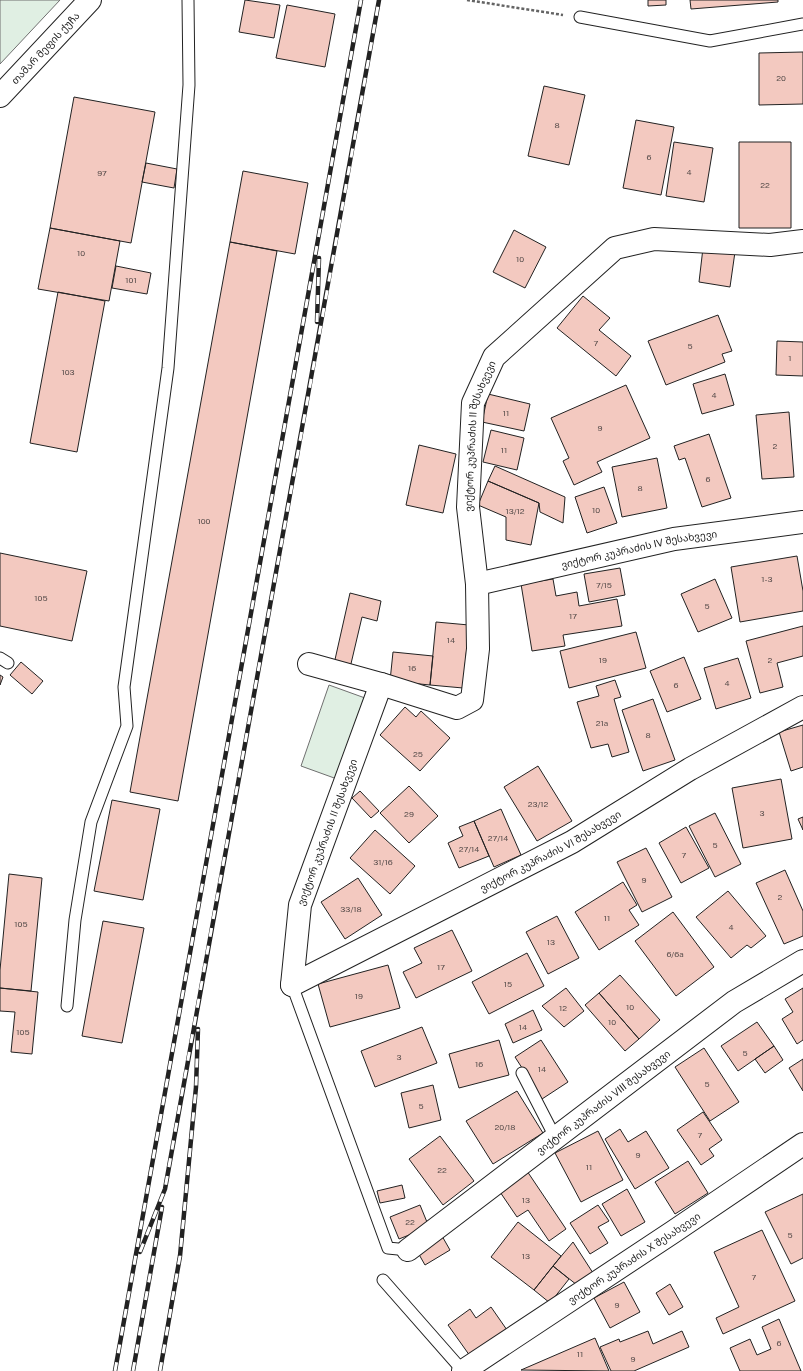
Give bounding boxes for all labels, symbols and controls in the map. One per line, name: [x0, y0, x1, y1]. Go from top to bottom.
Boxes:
street label: თამარ მეფის ქუჩა: [9, 9, 82, 86]
house number: 20: [776, 73, 786, 83]
house number: 8: [554, 120, 560, 130]
house number: 6: [647, 152, 652, 162]
house number: 4: [686, 167, 692, 177]
house number: 97: [97, 168, 107, 178]
house number: 22: [760, 180, 770, 190]
house number: 10: [77, 248, 85, 258]
house number: 10: [516, 254, 524, 264]
house number: 101: [125, 275, 137, 285]
house number: 7: [594, 338, 599, 348]
house number: 5: [687, 341, 693, 351]
house number: 1: [788, 353, 792, 363]
street label: ვიქტორ კუპრაძის II შესახვევი: [462, 358, 498, 513]
house number: 103: [61, 367, 75, 377]
house number: 4: [711, 390, 717, 400]
house number: 11: [503, 408, 509, 418]
house number: 9: [598, 423, 603, 433]
house number: 2: [773, 441, 778, 451]
house number: 11: [501, 445, 507, 455]
house number: 6: [706, 474, 711, 484]
house number: 8: [637, 483, 643, 493]
house number: 10: [592, 505, 600, 515]
house number: 13/12: [505, 506, 525, 516]
house number: 100: [198, 516, 211, 526]
street label: ვიქტორ კუპრაძის IV შესახვევი: [560, 527, 718, 572]
house number: 1-3: [761, 574, 773, 584]
house number: 7/15: [596, 580, 612, 590]
house number: 105: [34, 593, 48, 603]
house number: 5: [704, 601, 710, 611]
house number: 17: [569, 611, 577, 621]
house number: 14: [447, 635, 455, 645]
house number: 19: [599, 655, 607, 665]
house number: 2: [768, 655, 773, 665]
house number: 16: [408, 663, 416, 673]
house number: 4: [724, 678, 730, 688]
house number: 6: [674, 680, 679, 690]
house number: 21a: [596, 718, 608, 728]
house number: 8: [645, 730, 651, 740]
house number: 25: [413, 749, 423, 759]
street label: ვიქტორ კუპრაძის II შესახვევი: [294, 757, 359, 907]
house number: 23/12: [528, 799, 549, 809]
street label: ვიქტორ კუპრაძის VI შესახვევი: [478, 807, 623, 895]
house number: 3: [759, 808, 765, 818]
house number: 29: [404, 809, 414, 819]
house number: 27/14: [488, 833, 508, 843]
house number: 5: [712, 840, 718, 850]
house number: 27/14: [459, 844, 479, 854]
house number: 7: [682, 850, 687, 860]
house number: 31/16: [373, 857, 393, 867]
house number: 9: [642, 875, 647, 885]
house number: 2: [778, 892, 783, 902]
house number: 33/18: [340, 904, 362, 914]
house number: 11: [604, 913, 610, 923]
house number: 105: [14, 919, 28, 929]
house number: 4: [728, 922, 734, 932]
house number: 13: [547, 937, 555, 947]
house number: 6/6a: [666, 949, 684, 959]
house number: 17: [437, 962, 445, 972]
house number: 15: [504, 979, 512, 989]
house number: 19: [355, 991, 363, 1001]
house number: 10: [626, 1002, 634, 1012]
house number: 12: [559, 1003, 567, 1013]
house number: 10: [608, 1017, 616, 1027]
house number: 14: [519, 1022, 527, 1032]
house number: 105: [16, 1027, 30, 1037]
street label: ვიქტორ კუპრაძის VIII შესახვევი: [534, 1047, 672, 1157]
house number: 5: [742, 1048, 748, 1058]
house number: 3: [396, 1052, 402, 1062]
house number: 16: [475, 1059, 483, 1069]
house number: 14: [538, 1064, 546, 1074]
house number: 5: [704, 1079, 710, 1089]
house number: 5: [418, 1101, 424, 1111]
house number: 20/18: [495, 1122, 515, 1132]
house number: 7: [698, 1130, 703, 1140]
house number: 9: [636, 1150, 641, 1160]
house number: 11: [586, 1162, 592, 1172]
house number: 22: [437, 1165, 447, 1175]
house number: 13: [522, 1195, 530, 1205]
street label: ვიქტორ კუპრაძის X შესახვევი: [565, 1209, 703, 1307]
house number: 22: [405, 1217, 415, 1227]
house number: 5: [787, 1230, 793, 1240]
house number: 13: [522, 1251, 530, 1261]
house number: 7: [752, 1272, 757, 1282]
house number: 9: [615, 1300, 620, 1310]
house number: 6: [777, 1338, 782, 1348]
house number: 11: [577, 1349, 583, 1359]
house number: 9: [631, 1354, 636, 1364]

